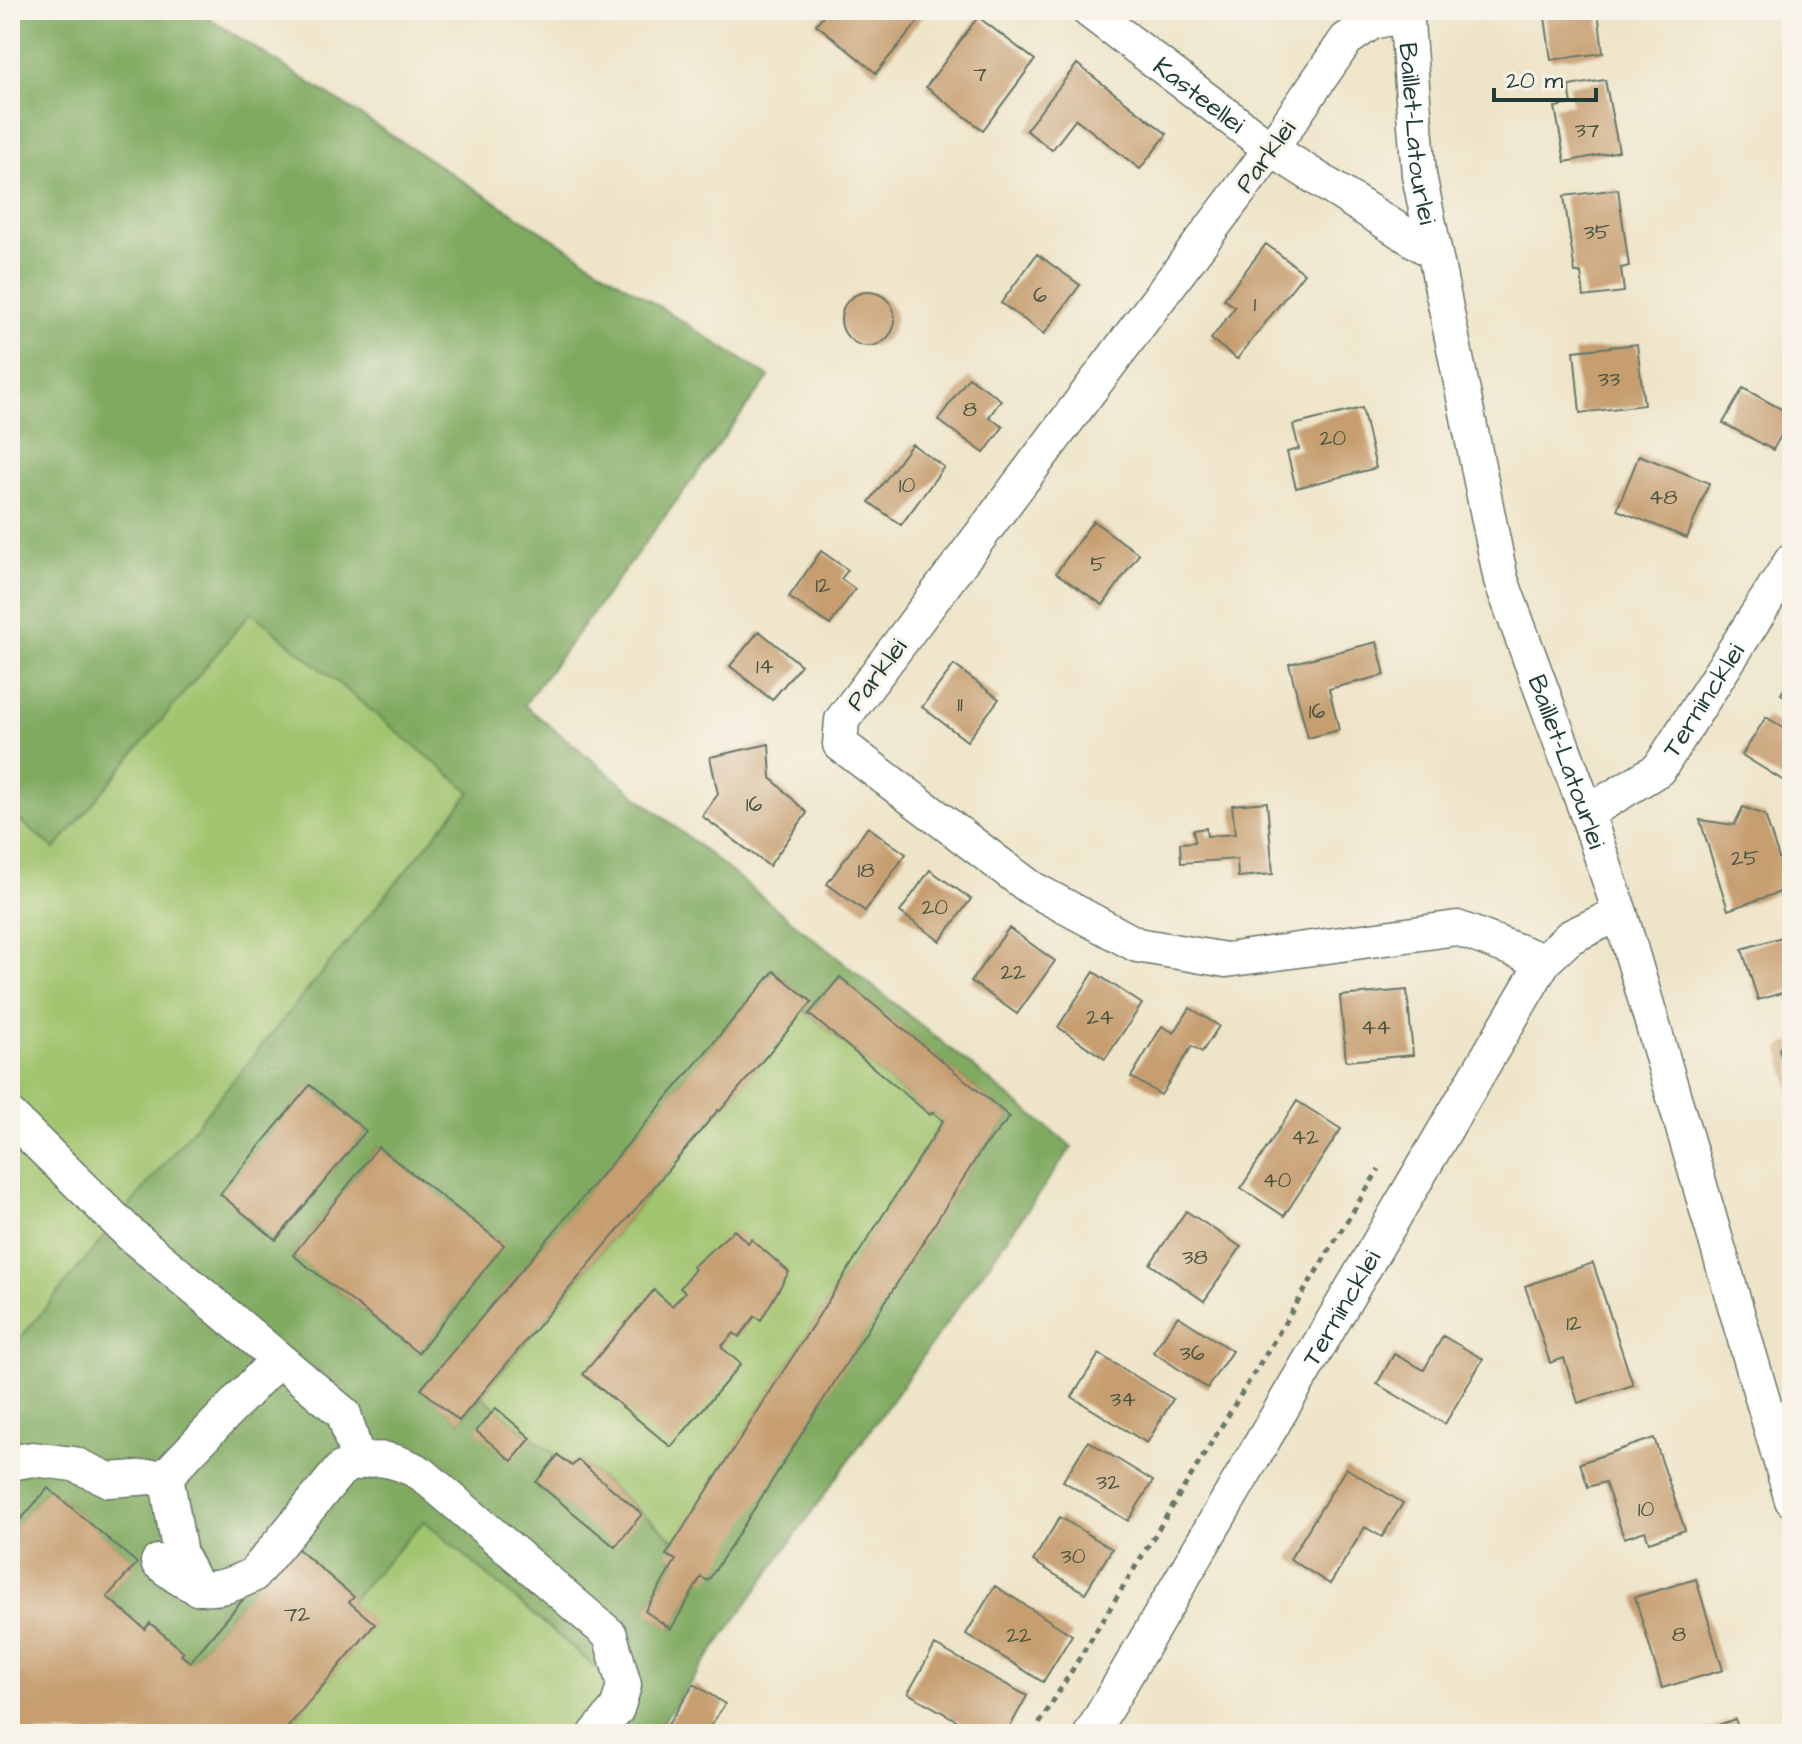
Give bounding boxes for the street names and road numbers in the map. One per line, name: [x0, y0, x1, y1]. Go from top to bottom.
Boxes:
street label: Baillet-Latourlei: [1390, 41, 1446, 228]
street label: Kasteellei: [1145, 49, 1252, 142]
street label: Parklei: [1227, 113, 1305, 200]
street label: Parklei: [838, 631, 916, 718]
street label: Ternincklei: [1654, 636, 1754, 765]
street label: Baillet-Latourlei: [1518, 670, 1615, 853]
street label: Ternincklei: [1293, 1243, 1390, 1373]

